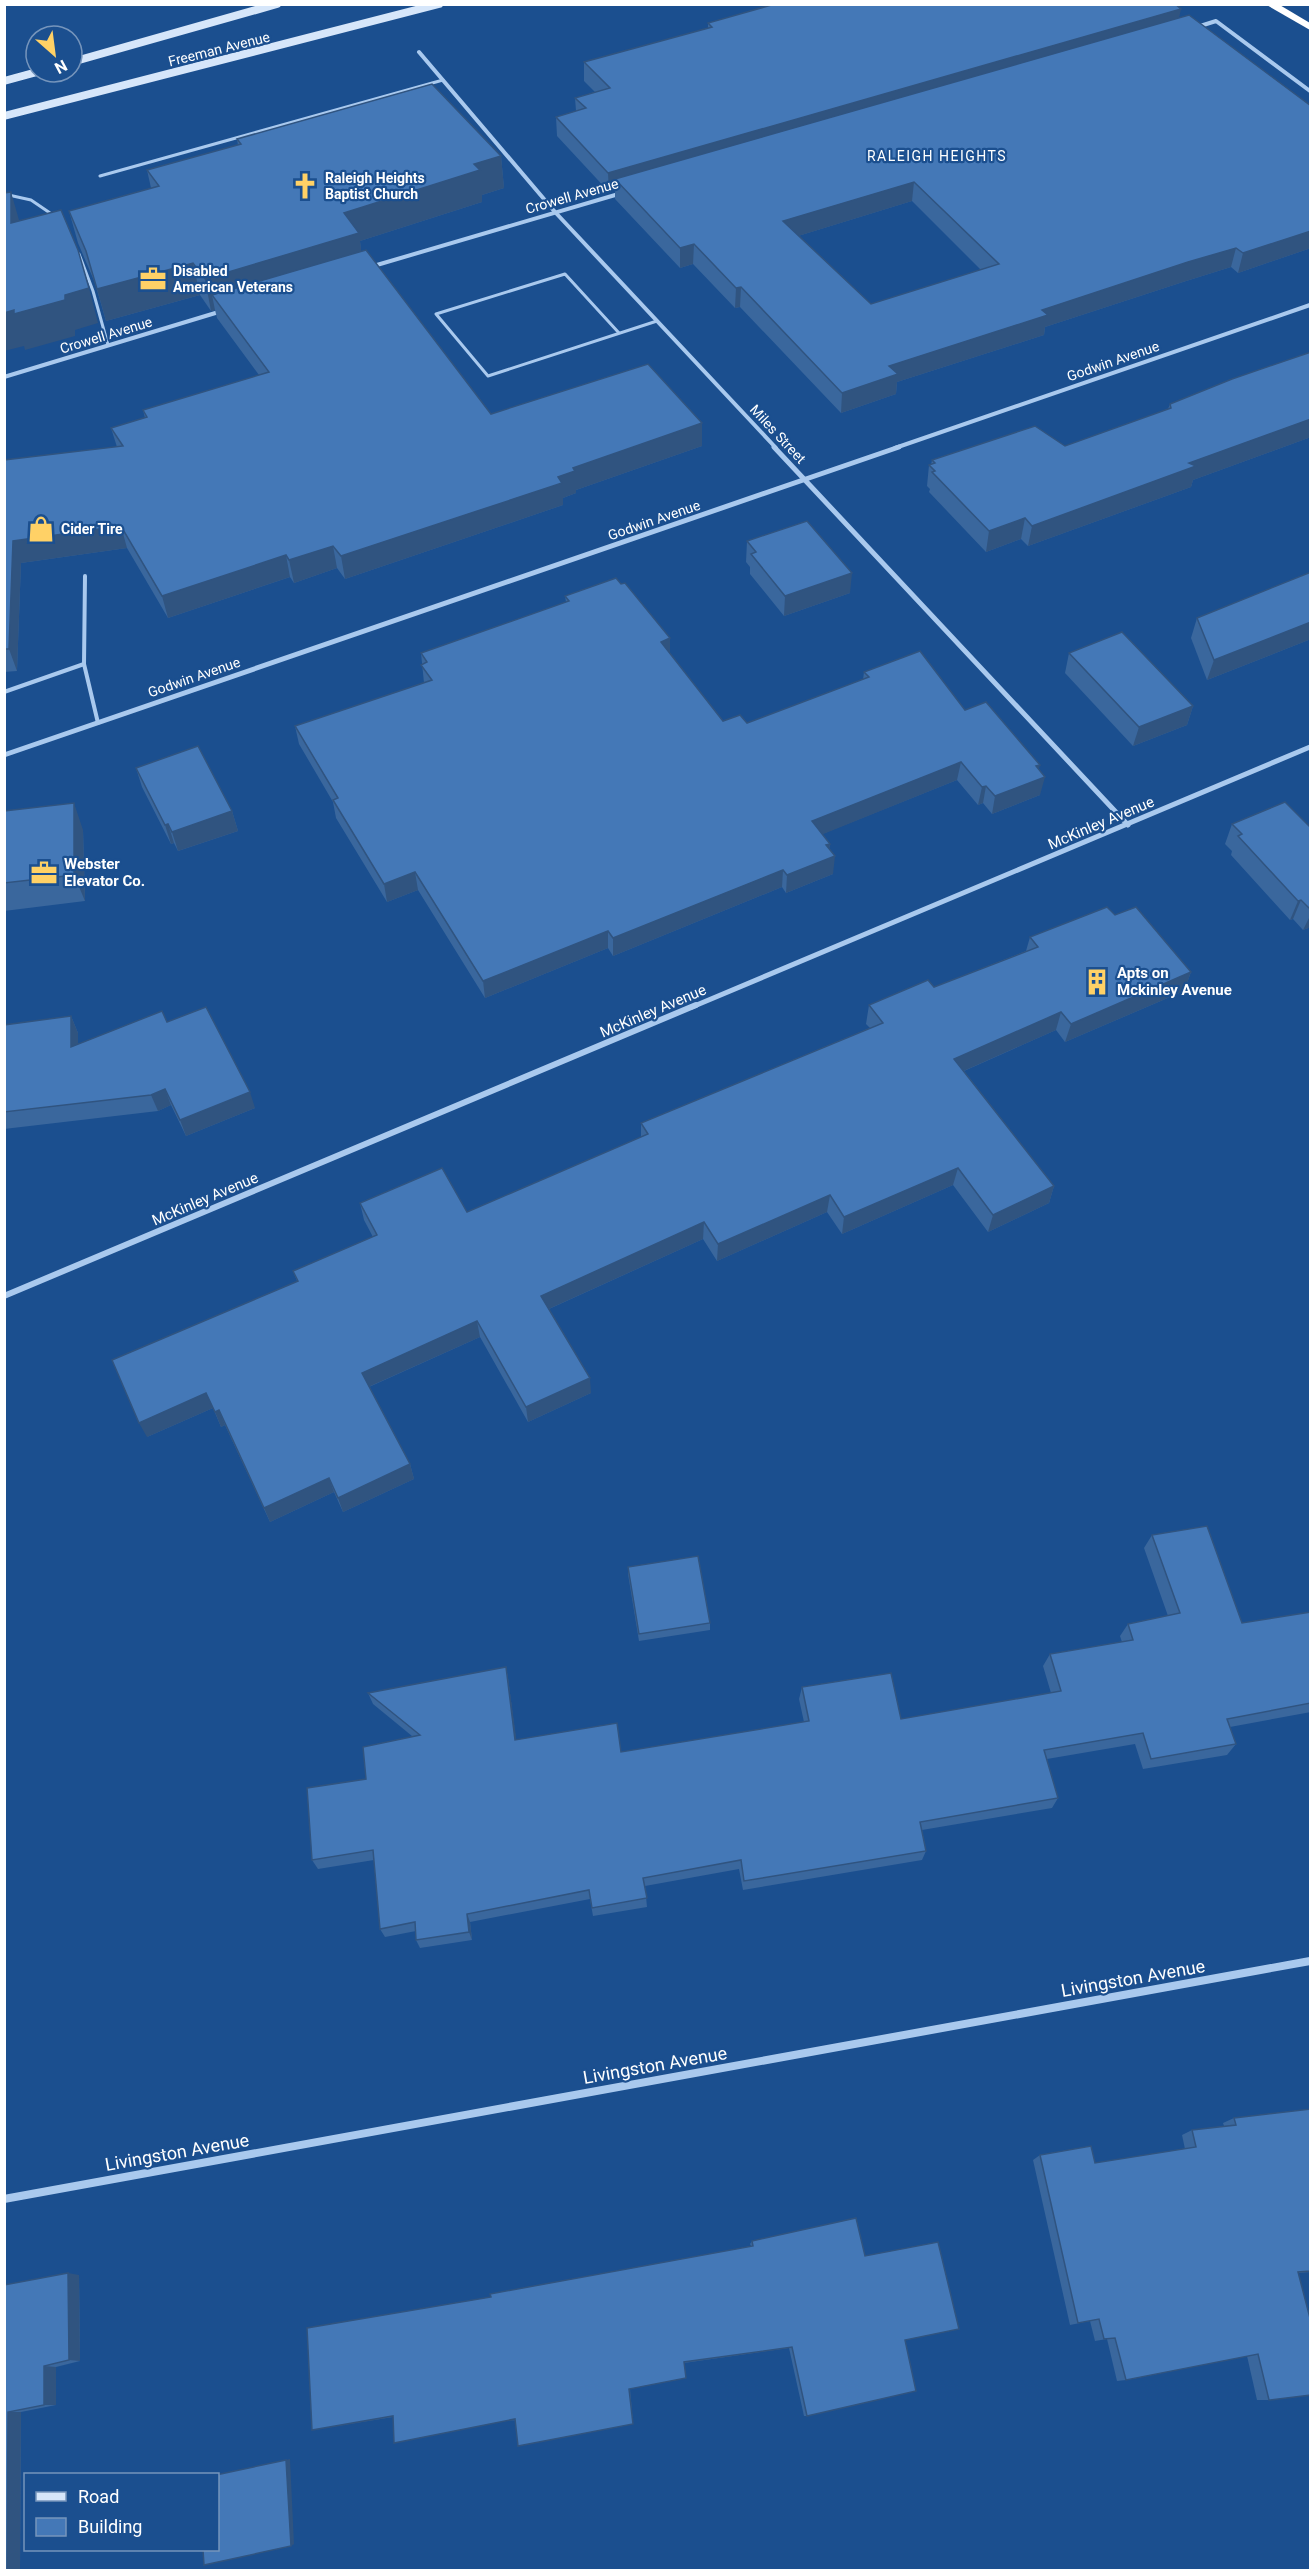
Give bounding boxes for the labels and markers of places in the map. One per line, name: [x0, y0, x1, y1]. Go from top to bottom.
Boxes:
place label: Raleigh Heights Baptist Church: [325, 170, 425, 202]
church icon: Raleigh Heights Baptist Church: [290, 171, 320, 201]
place label: Disabled American Veterans: [173, 263, 293, 295]
office icon: Disabled American Veterans: [138, 264, 168, 294]
shop icon: Cider Tire: [26, 514, 56, 544]
place label: Cider Tire: [61, 521, 123, 537]
place label: Webster Elevator Co.: [64, 855, 145, 890]
office icon: Webster Elevator Co.: [29, 858, 59, 888]
place label: Apts on Mckinley Avenue: [1117, 964, 1232, 999]
building icon: Apts on Mckinley Avenue: [1082, 967, 1112, 997]

